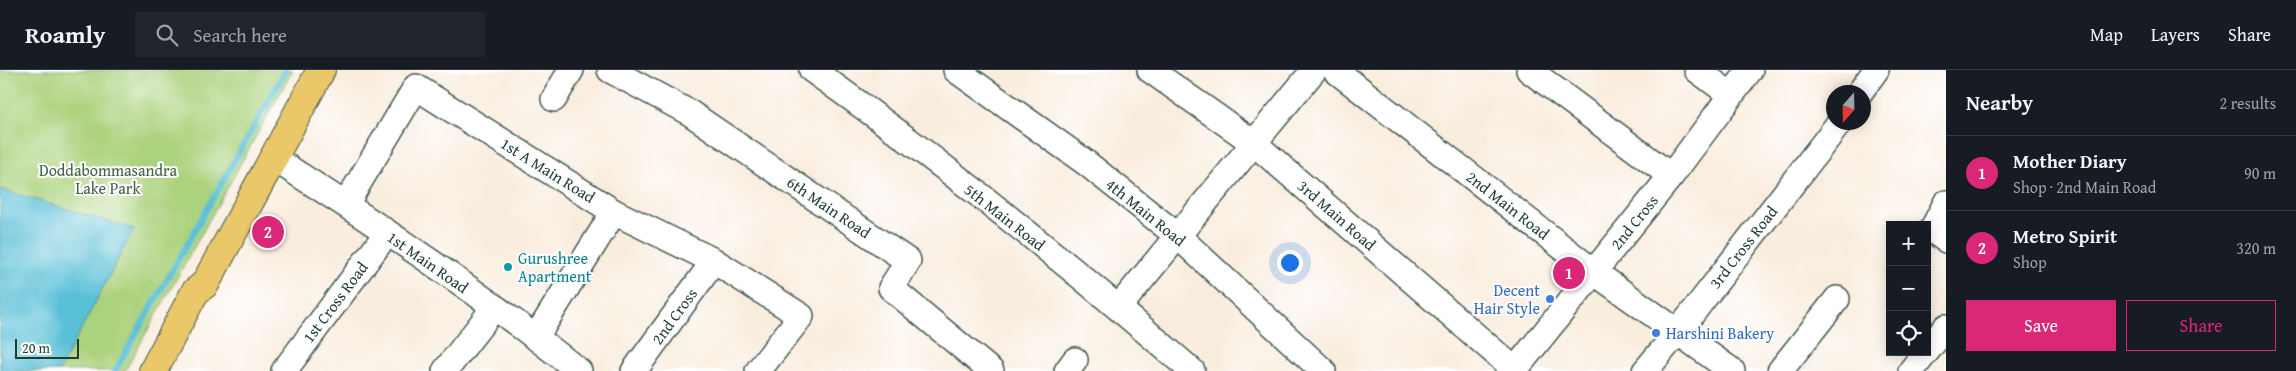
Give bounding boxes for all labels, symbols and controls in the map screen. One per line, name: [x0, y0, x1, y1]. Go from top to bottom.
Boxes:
search box: [135, 12, 485, 57]
text: Roamly: [25, 17, 105, 52]
icon: search: [153, 21, 181, 49]
text: Search here: [193, 21, 287, 49]
text: Map: [2090, 21, 2123, 48]
text: Layers: [2151, 21, 2200, 48]
text: Share: [2228, 21, 2271, 48]
north arrow: [1826, 85, 1871, 130]
text: Nearby: [1966, 87, 2033, 118]
text: 2 results: [2219, 91, 2276, 115]
street label: 1st A Main Road: [496, 131, 600, 209]
text: Mother Diary: [2013, 147, 2127, 175]
park label: Doddabommasandra Lake Park: [39, 158, 177, 200]
text: 1: [1978, 161, 1986, 185]
text: 90 m: [2244, 161, 2276, 185]
street label: 2nd Main Road: [1461, 165, 1555, 245]
street label: 6th Main Road: [782, 170, 876, 244]
street label: 4th Main Road: [1101, 172, 1192, 252]
street label: 3rd Main Road: [1292, 174, 1382, 256]
text: Shop · 2nd Main Road: [2013, 175, 2156, 199]
street label: 5th Main Road: [959, 178, 1051, 257]
street label: 2nd Cross: [1604, 189, 1664, 255]
street label: 3rd Cross Road: [1703, 200, 1783, 293]
pin: 2: [252, 213, 284, 251]
map controls: [1886, 221, 1931, 356]
button: +: [1886, 221, 1931, 266]
text: Metro Spirit: [2013, 222, 2117, 250]
street label: 1st Main Road: [382, 225, 474, 299]
text: 2: [1978, 236, 1986, 260]
text: 320 m: [2236, 236, 2276, 260]
place label: Gurushree Apartment: [518, 246, 592, 288]
your location: [1277, 250, 1303, 276]
text: Shop: [2013, 250, 2047, 274]
pin: 1: [1553, 254, 1585, 292]
street label: 1st Cross Road: [296, 256, 374, 348]
marker: Gurushree Apartment: [502, 261, 514, 273]
button: −: [1886, 266, 1931, 311]
place label: Decent Hair Style: [1474, 278, 1540, 320]
street label: 2nd Cross: [645, 283, 703, 349]
marker: Decent Hair Style: [1544, 293, 1556, 305]
button: Save: [1966, 300, 2116, 351]
button: Share: [2126, 300, 2276, 351]
button: locate: [1886, 311, 1931, 356]
place label: Harshini Bakery: [1666, 321, 1774, 345]
marker: Harshini Bakery: [1650, 327, 1662, 339]
scale bar: [15, 336, 79, 359]
text: 20 m: [22, 338, 50, 358]

